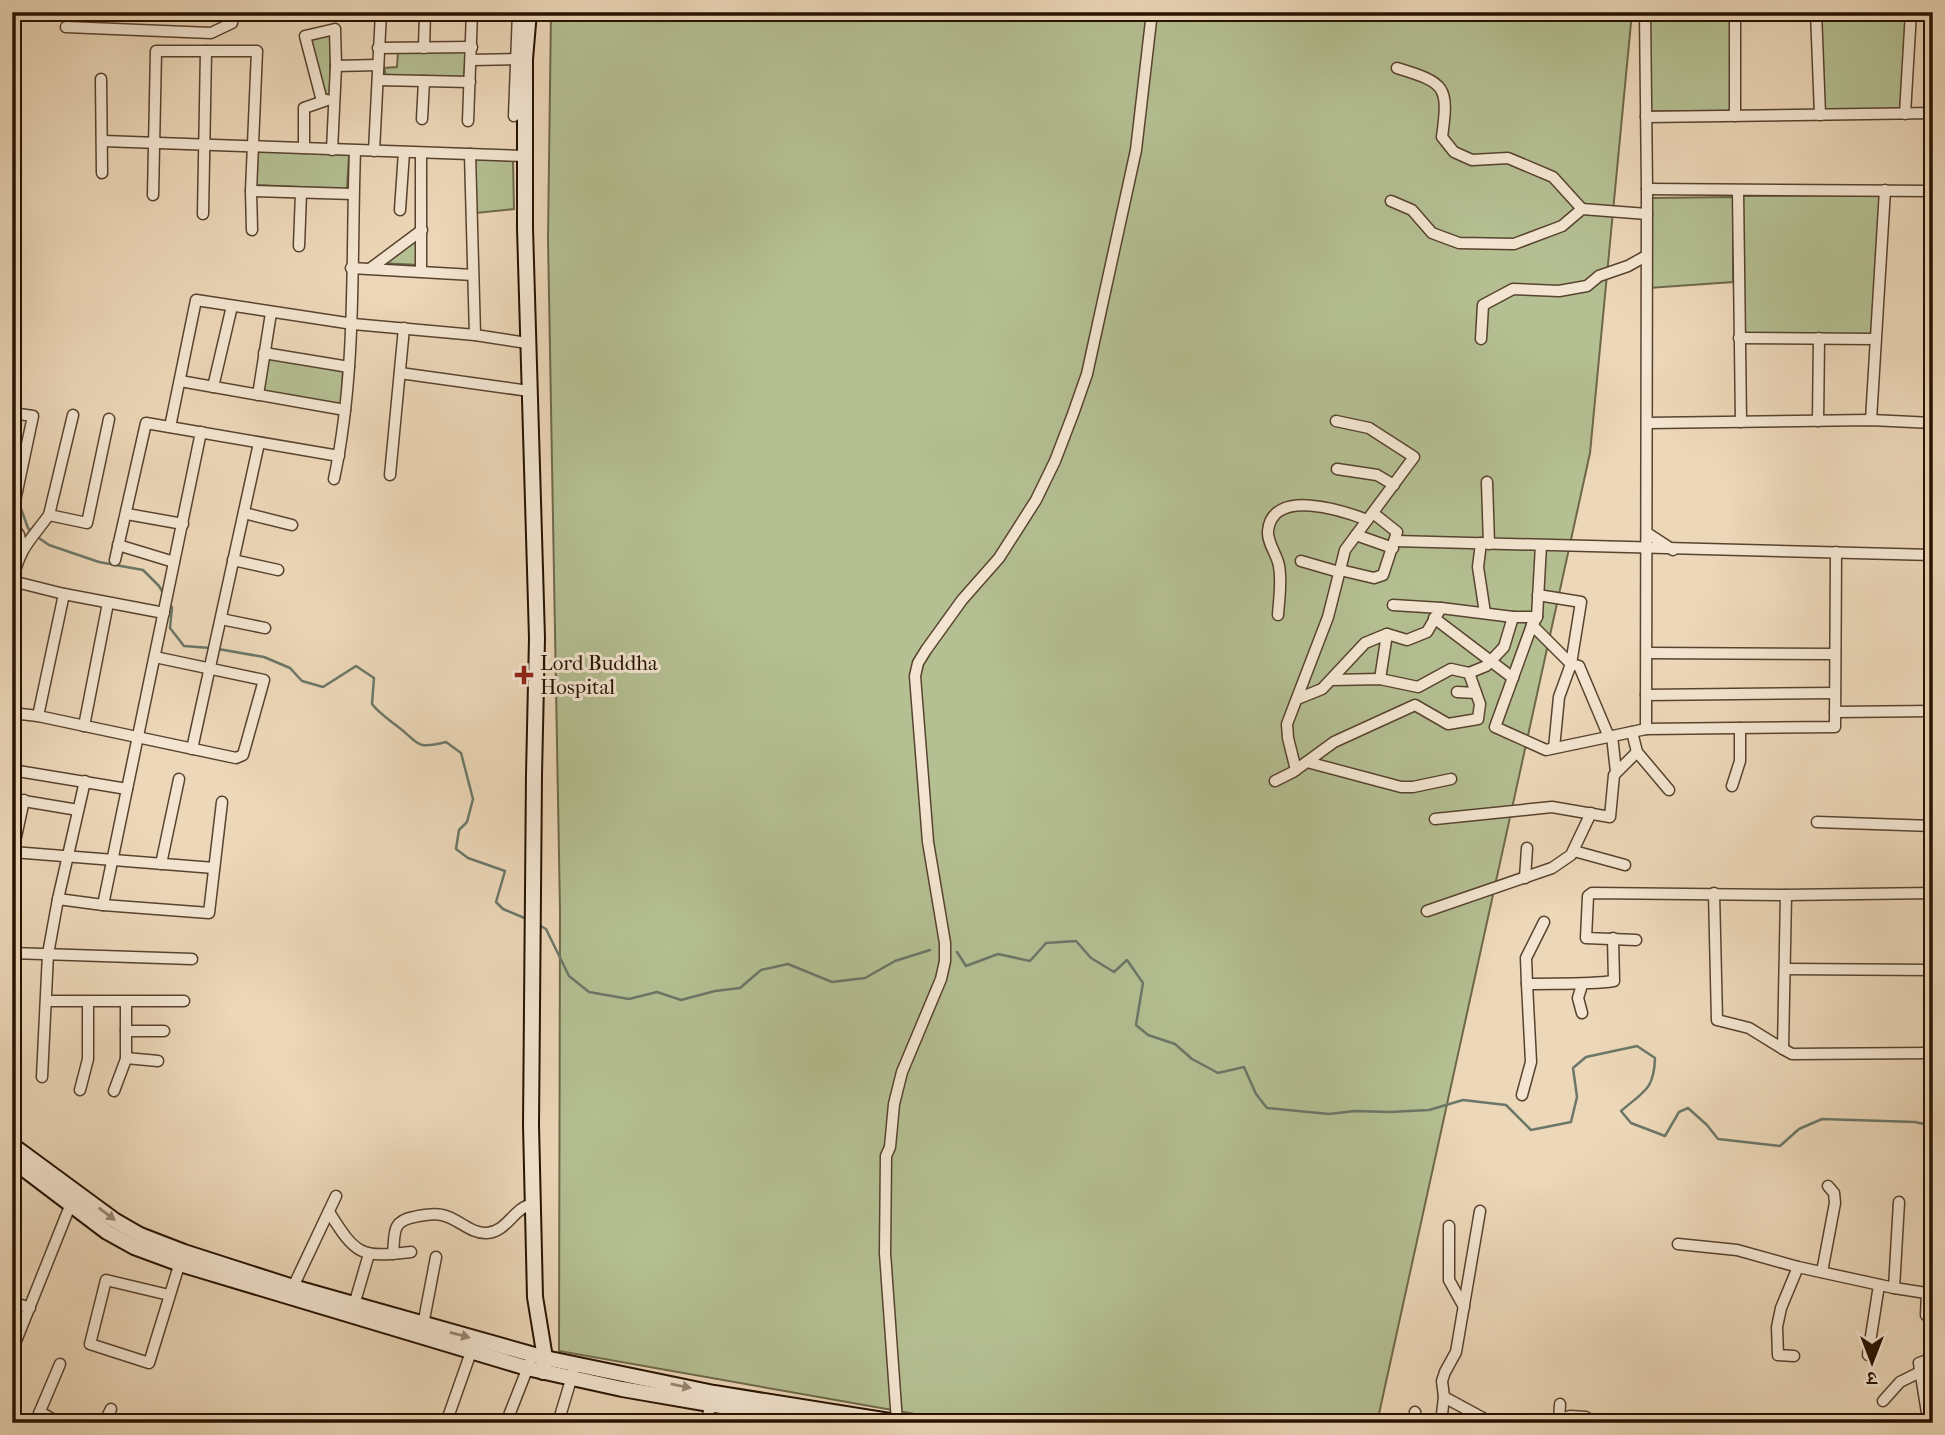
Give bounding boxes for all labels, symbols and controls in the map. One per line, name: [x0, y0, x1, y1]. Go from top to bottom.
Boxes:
place label: Lord Buddha Hospital: [540, 651, 658, 699]
marker: Lord Buddha Hospital: [514, 665, 534, 685]
one-way arrow: [97, 1207, 115, 1222]
north arrow: [1836, 1326, 1906, 1396]
one-way arrow: [449, 1330, 471, 1341]
text: उ: [1866, 1367, 1879, 1389]
one-way arrow: [670, 1381, 692, 1392]

